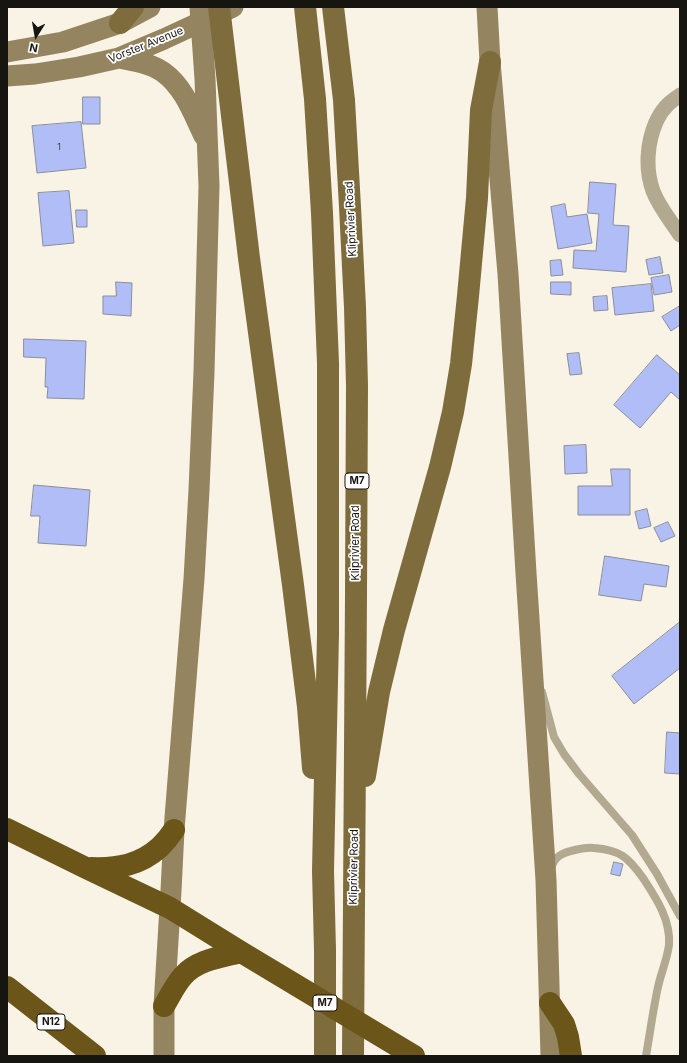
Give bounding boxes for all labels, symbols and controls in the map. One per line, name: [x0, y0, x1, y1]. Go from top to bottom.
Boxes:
north arrow: [16, 16, 56, 56]
street label: Vorster Avenue: [107, 24, 185, 66]
text: N: [28, 40, 39, 55]
house number: 1: [57, 142, 61, 152]
street label: Kliprivier Road: [342, 181, 360, 257]
road number: M7: [345, 473, 369, 489]
street label: Kliprivier Road: [349, 505, 363, 581]
street label: Kliprivier Road: [347, 829, 361, 905]
road number: M7: [313, 995, 337, 1011]
road number: N12: [37, 1014, 65, 1030]

